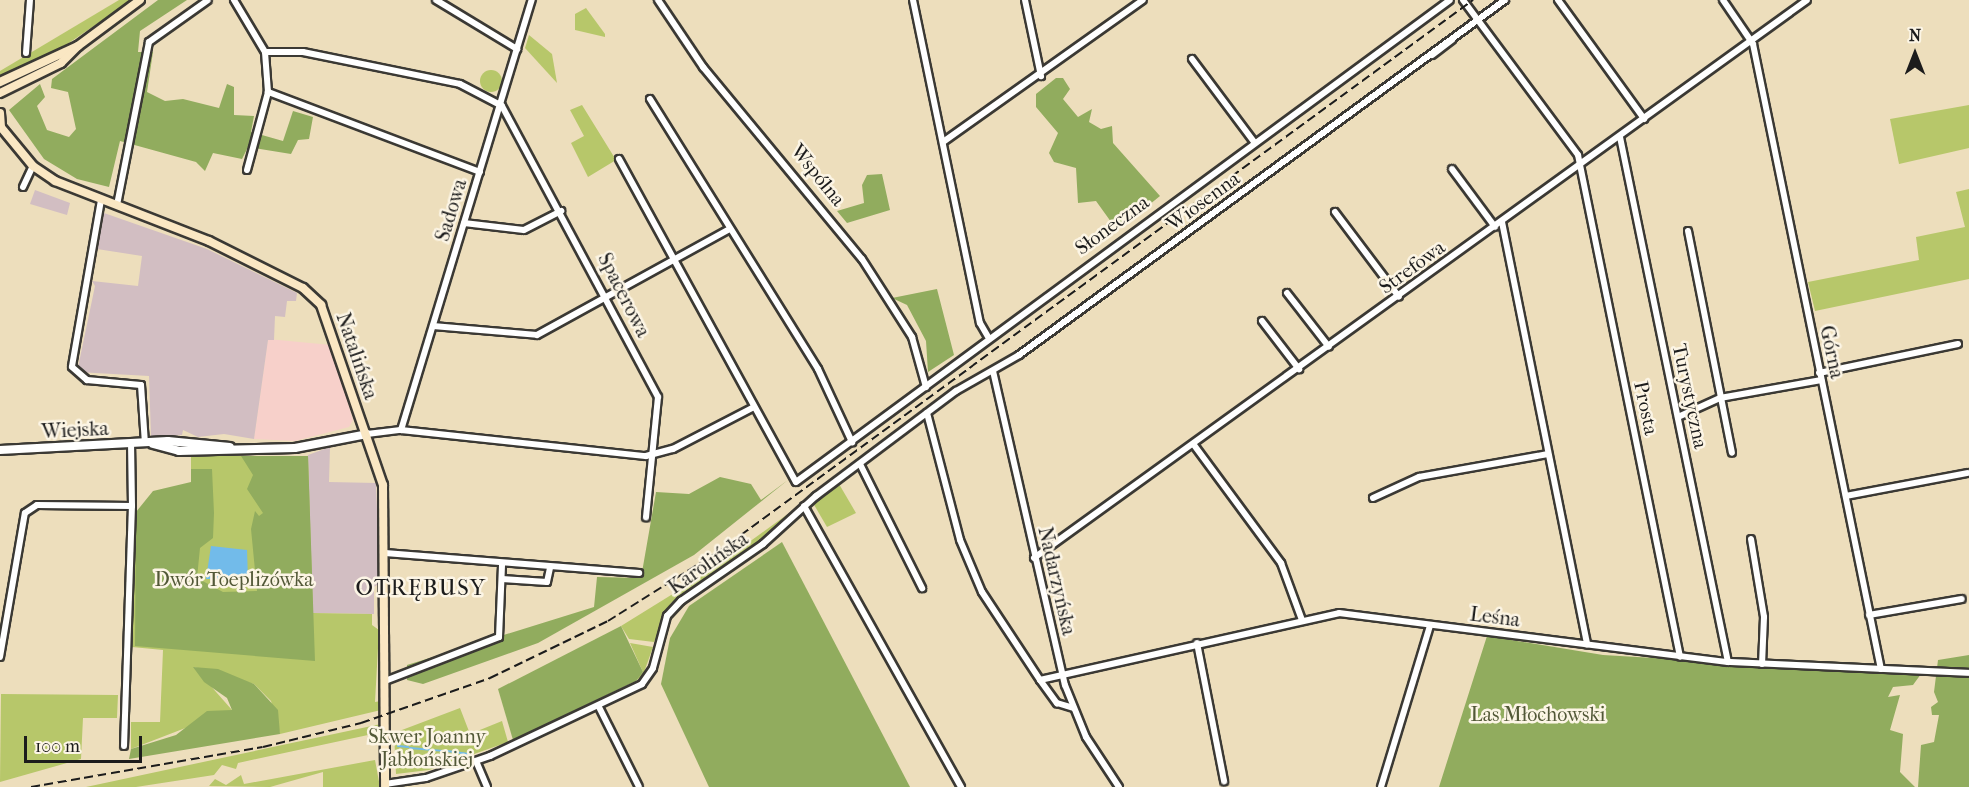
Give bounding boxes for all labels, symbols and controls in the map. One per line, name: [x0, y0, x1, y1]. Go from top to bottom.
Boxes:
north arrow: [1885, 24, 1945, 84]
text: N: [1909, 26, 1921, 45]
street label: Wspólna: [786, 139, 850, 211]
street label: Wiosenna: [1162, 166, 1244, 236]
street label: Sadowa: [430, 176, 472, 244]
street label: Słoneczna: [1070, 190, 1154, 260]
street label: Strefowa: [1374, 235, 1450, 299]
street label: Spacerowa: [593, 249, 655, 341]
street label: Natalińska: [331, 309, 383, 403]
street label: Górna: [1815, 323, 1849, 381]
street label: Turystyczna: [1667, 341, 1713, 451]
street label: Prosta: [1629, 379, 1663, 437]
street label: Wiejska: [41, 416, 109, 444]
street label: Nadarzyńska: [1033, 524, 1081, 638]
street label: Karolińska: [663, 527, 753, 599]
park label: Dwór Toeplizówka: [154, 567, 314, 591]
district label: OTRĘBUSY: [355, 576, 487, 602]
street label: Leśna: [1469, 602, 1521, 632]
park label: Las Młochowski: [1471, 702, 1605, 726]
scale bar: [27, 724, 146, 762]
park label: Skwer Joanny Jabłońskiej: [368, 724, 486, 771]
text: 100 m: [35, 736, 80, 757]

